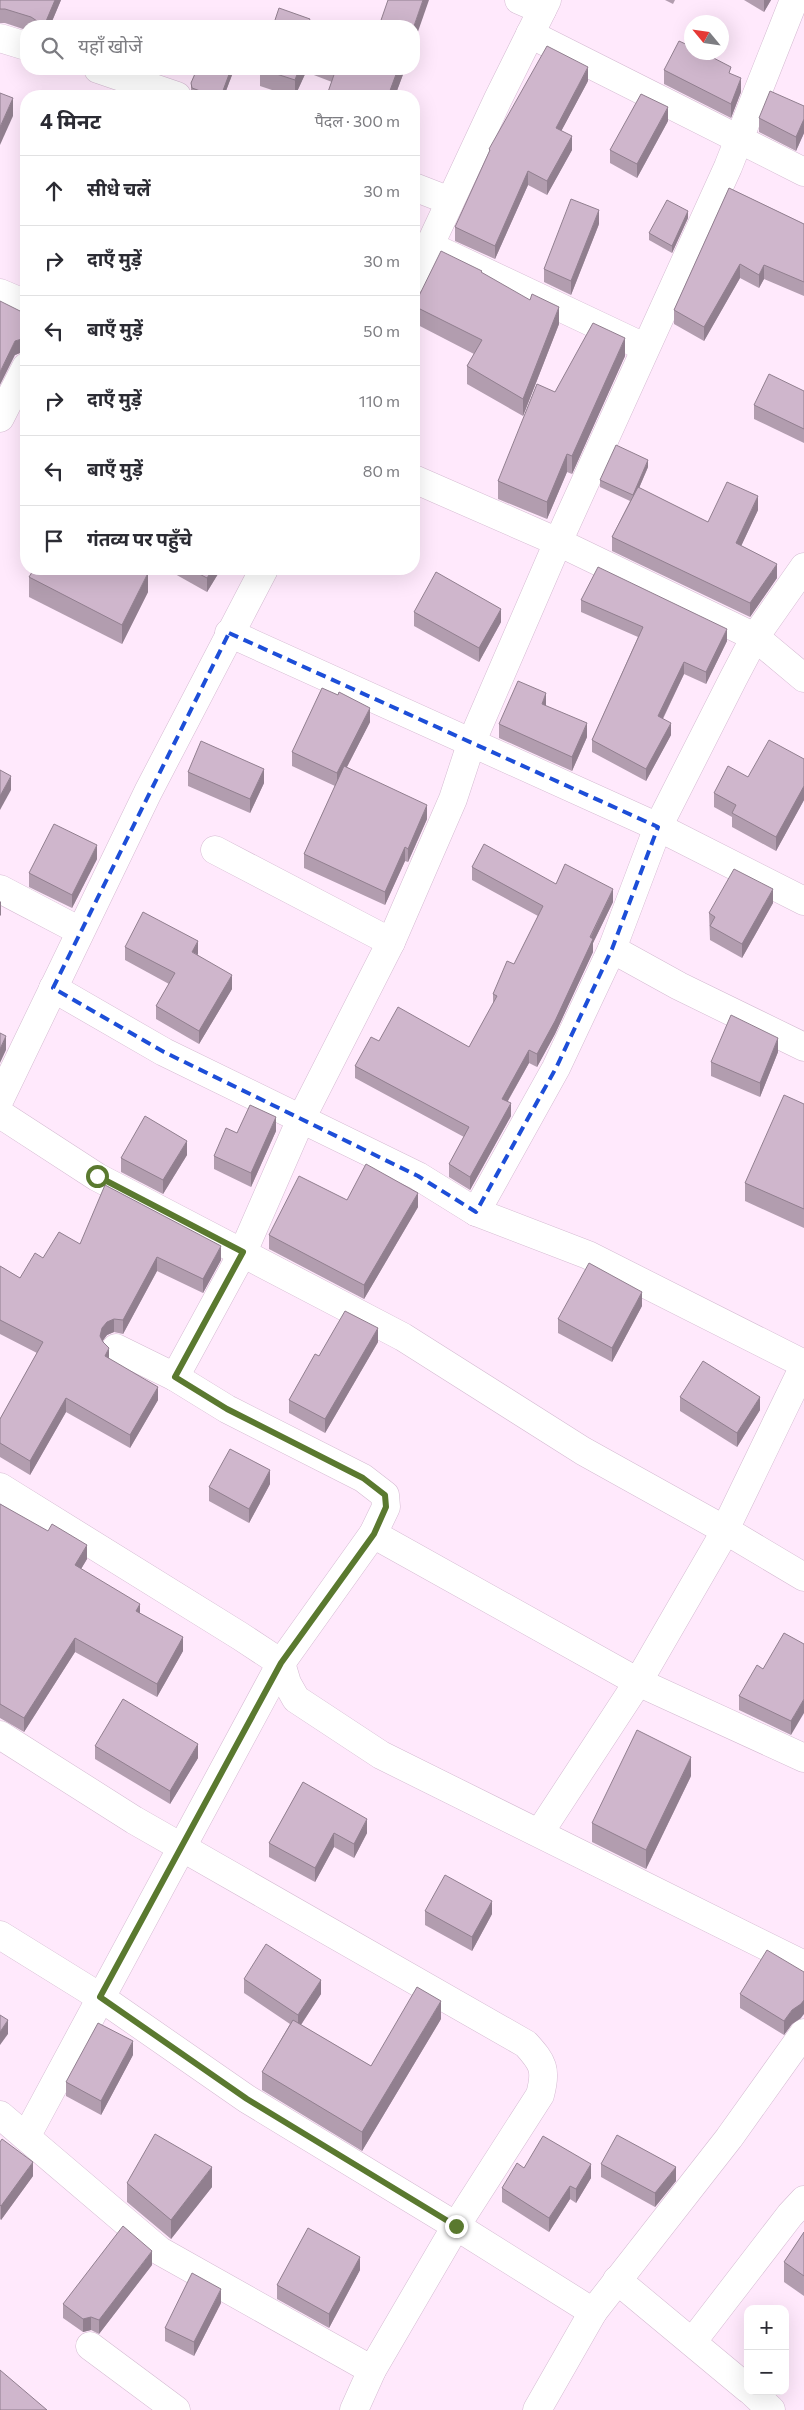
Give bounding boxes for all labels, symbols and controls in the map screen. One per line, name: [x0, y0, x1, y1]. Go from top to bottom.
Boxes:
north arrow: [684, 15, 729, 60]
search box: [20, 20, 420, 75]
icon: search: [38, 34, 66, 62]
text: यहाँ खोजें: [78, 34, 142, 57]
text: 4 मिनट: [40, 108, 101, 133]
text: पैदल · 300 m: [315, 111, 400, 130]
icon: ahead: [40, 177, 68, 205]
text: सीधे चलें: [87, 177, 151, 200]
text: 30 m: [363, 181, 400, 200]
icon: right: [40, 247, 68, 275]
text: दाएँ मुड़ें: [87, 247, 142, 270]
text: 30 m: [363, 251, 400, 270]
icon: left: [40, 317, 68, 345]
text: बाएँ मुड़ें: [87, 317, 143, 340]
text: 50 m: [363, 321, 400, 340]
icon: right: [40, 387, 68, 415]
text: दाएँ मुड़ें: [87, 387, 142, 410]
text: 110 m: [359, 391, 400, 410]
icon: left: [40, 457, 68, 485]
text: बाएँ मुड़ें: [87, 457, 143, 480]
text: 80 m: [363, 461, 400, 480]
icon: arrive: [40, 527, 68, 555]
text: गंतव्य पर पहुँचे: [87, 527, 192, 550]
route start: [86, 1165, 109, 1188]
route end: [445, 2215, 468, 2238]
map controls: [744, 2305, 789, 2395]
button: +: [744, 2305, 789, 2350]
button: −: [744, 2350, 789, 2395]

